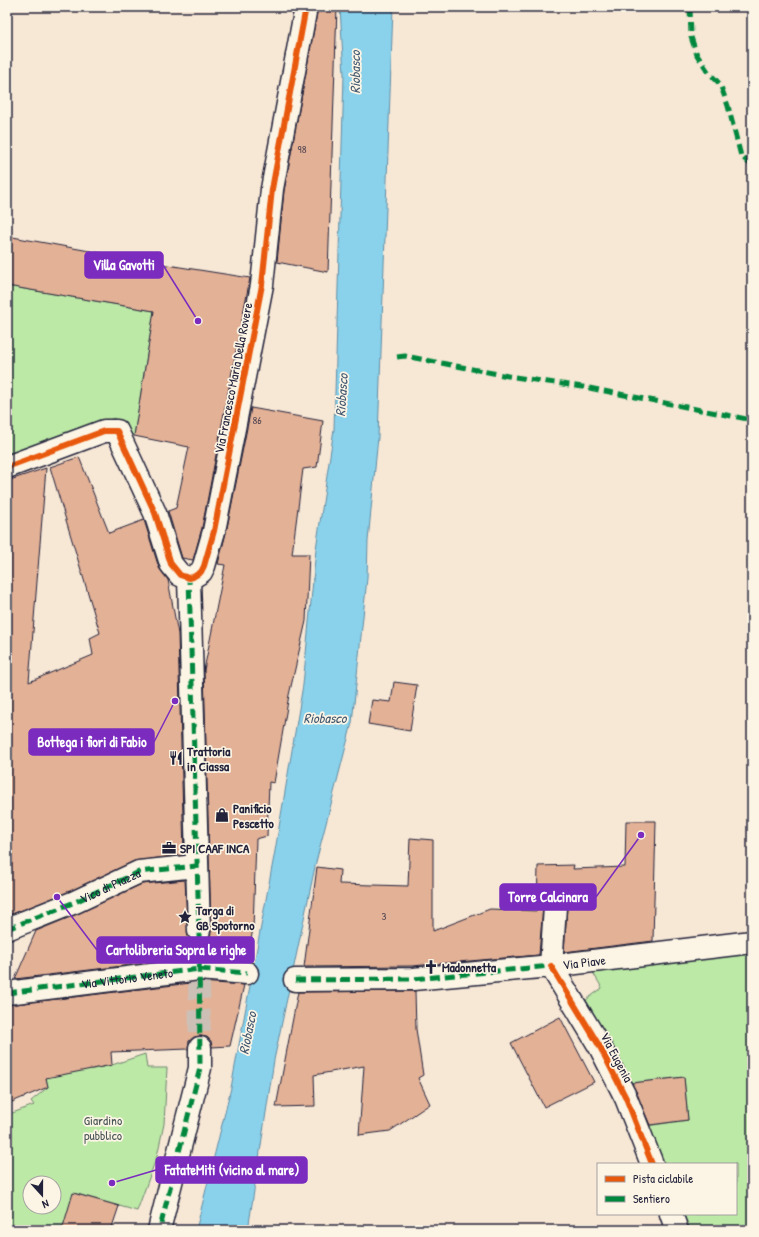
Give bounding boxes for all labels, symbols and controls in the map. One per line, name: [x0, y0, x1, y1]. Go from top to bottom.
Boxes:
water label: Riobasco: [345, 49, 364, 93]
house number: 98: [298, 142, 307, 156]
callout: Villa Gavotti: [85, 252, 163, 278]
text: Villa Gavotti: [93, 255, 155, 274]
street label: Via Francesco Maria Della Rovere: [210, 301, 256, 455]
water label: Riobasco: [330, 372, 352, 417]
house number: 86: [252, 413, 262, 427]
water label: Riobasco: [304, 708, 348, 727]
callout: Bottega i fiori di Fabio: [29, 729, 154, 755]
text: Bottega i fiori di Fabio: [37, 732, 147, 753]
place label: Trattoria in Ciassa: [186, 742, 231, 775]
restaurant icon: Trattoria in Ciassa: [168, 750, 184, 766]
place label: Panificio Pescetto: [233, 799, 275, 832]
shop icon: Panificio Pescetto: [214, 807, 230, 823]
place label: SPI CAAF INCA: [180, 839, 250, 857]
office icon: SPI CAAF INCA: [161, 840, 177, 856]
street label: Vico di Piazza: [77, 864, 143, 907]
callout: Torre Calcinara: [500, 884, 596, 910]
text: Torre Calcinara: [507, 887, 588, 906]
place label: Targa di GB Spotorno: [195, 901, 255, 935]
place icon: Targa di GB Spotorno: [177, 909, 193, 925]
house number: 3: [382, 909, 387, 923]
callout: Cartolibreria Sopra le righe: [97, 937, 254, 963]
text: Cartolibreria Sopra le righe: [106, 940, 247, 961]
street label: Via Piave: [562, 951, 607, 974]
place label: Madonnetta: [442, 958, 497, 976]
church icon: Madonnetta: [423, 959, 439, 975]
street label: Via Vittorio Veneto: [80, 963, 174, 993]
water label: Riobasco: [234, 1009, 261, 1056]
street label: Via Eugenia: [596, 1029, 638, 1085]
park label: Giardino pubblico: [84, 1111, 122, 1144]
callout: FatateMiti (vicino al mare): [156, 1157, 307, 1183]
text: FatateMiti (vicino al mare): [164, 1160, 299, 1179]
legend: [597, 1163, 737, 1215]
text: Pista ciclabile: [633, 1170, 693, 1187]
north arrow: [22, 1175, 62, 1215]
text: Sentiero: [633, 1190, 670, 1207]
text: N: [40, 1197, 51, 1212]

